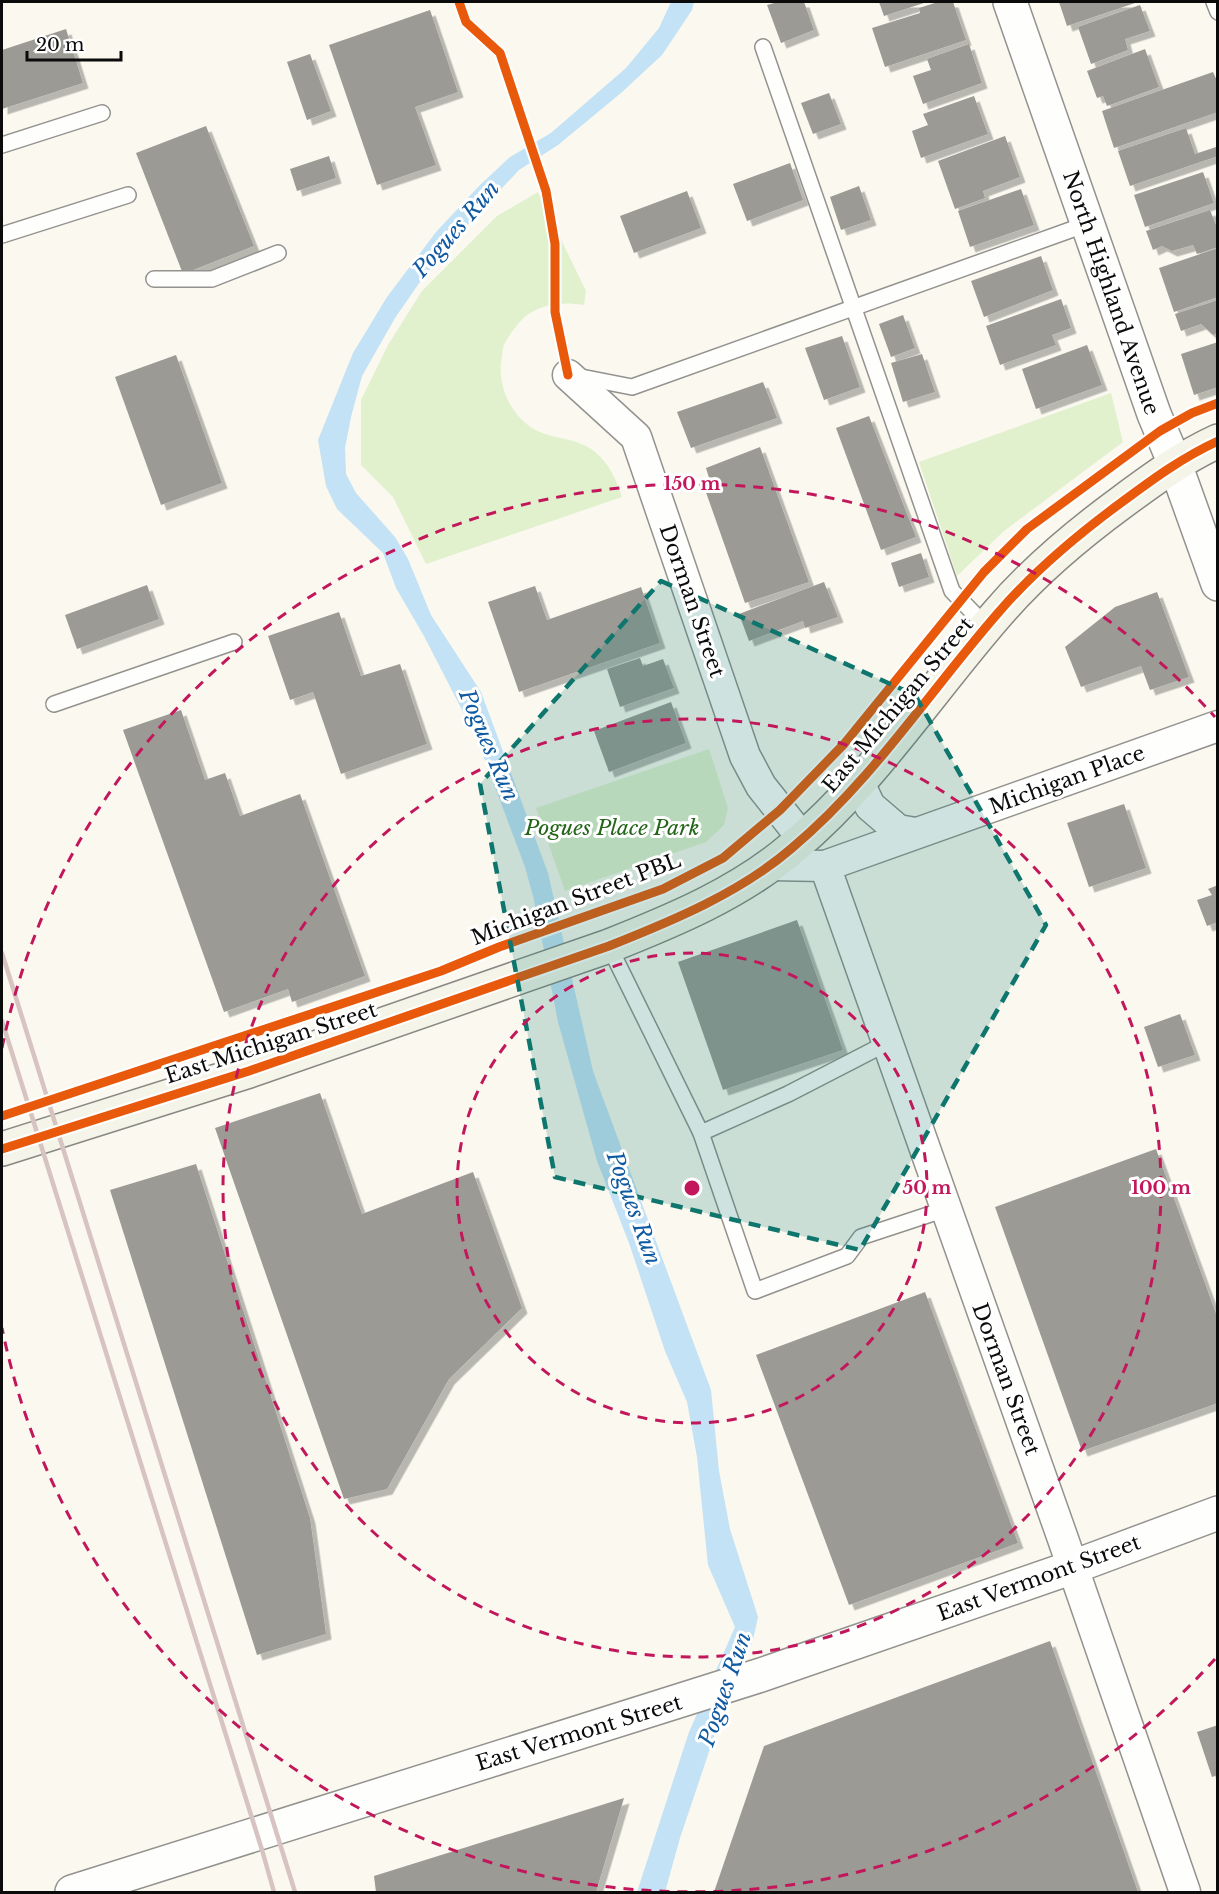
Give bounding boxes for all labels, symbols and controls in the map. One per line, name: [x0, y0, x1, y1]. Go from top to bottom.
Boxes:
scale bar: [27, 24, 122, 62]
text: 20 m: [36, 34, 84, 56]
street label: North Highland Avenue: [1057, 168, 1165, 418]
water label: Pogues Run: [406, 175, 505, 283]
text: 150 m: [664, 473, 721, 495]
street label: Dorman Street: [654, 521, 730, 681]
street label: East Michigan Street: [817, 612, 979, 798]
water label: Pogues Run: [453, 684, 525, 805]
street label: Michigan Place: [986, 740, 1148, 820]
park label: Pogues Place Park: [524, 815, 699, 841]
street label: Michigan Street PBL: [467, 847, 685, 951]
street label: East Michigan Street: [162, 996, 380, 1090]
water label: Pogues Run: [601, 1147, 667, 1269]
text: 50 m: [903, 1177, 952, 1199]
text: 100 m: [1131, 1177, 1191, 1199]
centre of rings: [682, 1178, 702, 1198]
street label: Dorman Street: [966, 1299, 1046, 1459]
street label: East Vermont Street: [934, 1529, 1144, 1627]
water label: Pogues Run: [693, 1628, 757, 1751]
street label: East Vermont Street: [473, 1689, 685, 1777]

